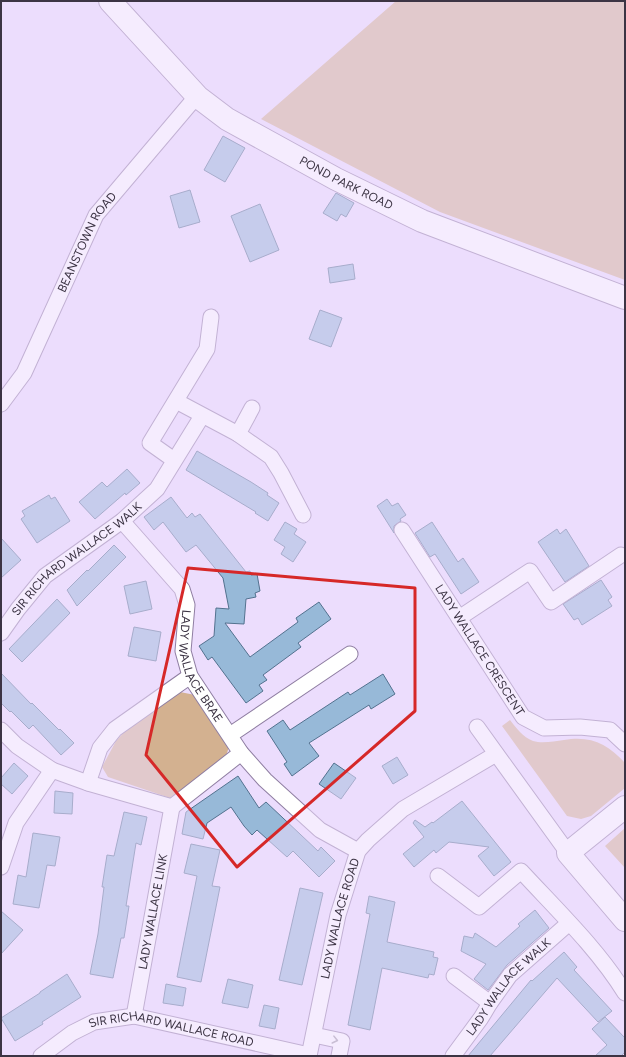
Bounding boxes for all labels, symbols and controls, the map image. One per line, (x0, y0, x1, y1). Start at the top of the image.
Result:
street label: POND PARK ROAD (297, 153, 395, 213)
street label: BEANSTOWN ROAD (55, 189, 119, 295)
street label: SIR RICHARD WALLACE WALK (9, 499, 145, 618)
street label: LADY WALLACE CRESCENT (432, 582, 527, 719)
street label: LADY WALLACE BRAE (176, 609, 226, 725)
street label: LADY WALLACE LINK (136, 852, 170, 971)
street label: LADY WALLACE ROAD (318, 856, 362, 980)
street label: LADY WALLACE WALK (463, 935, 554, 1038)
street label: SIR RICHARD WALLACE ROAD (86, 1008, 255, 1049)
one-way arrow (332, 1035, 339, 1044)

